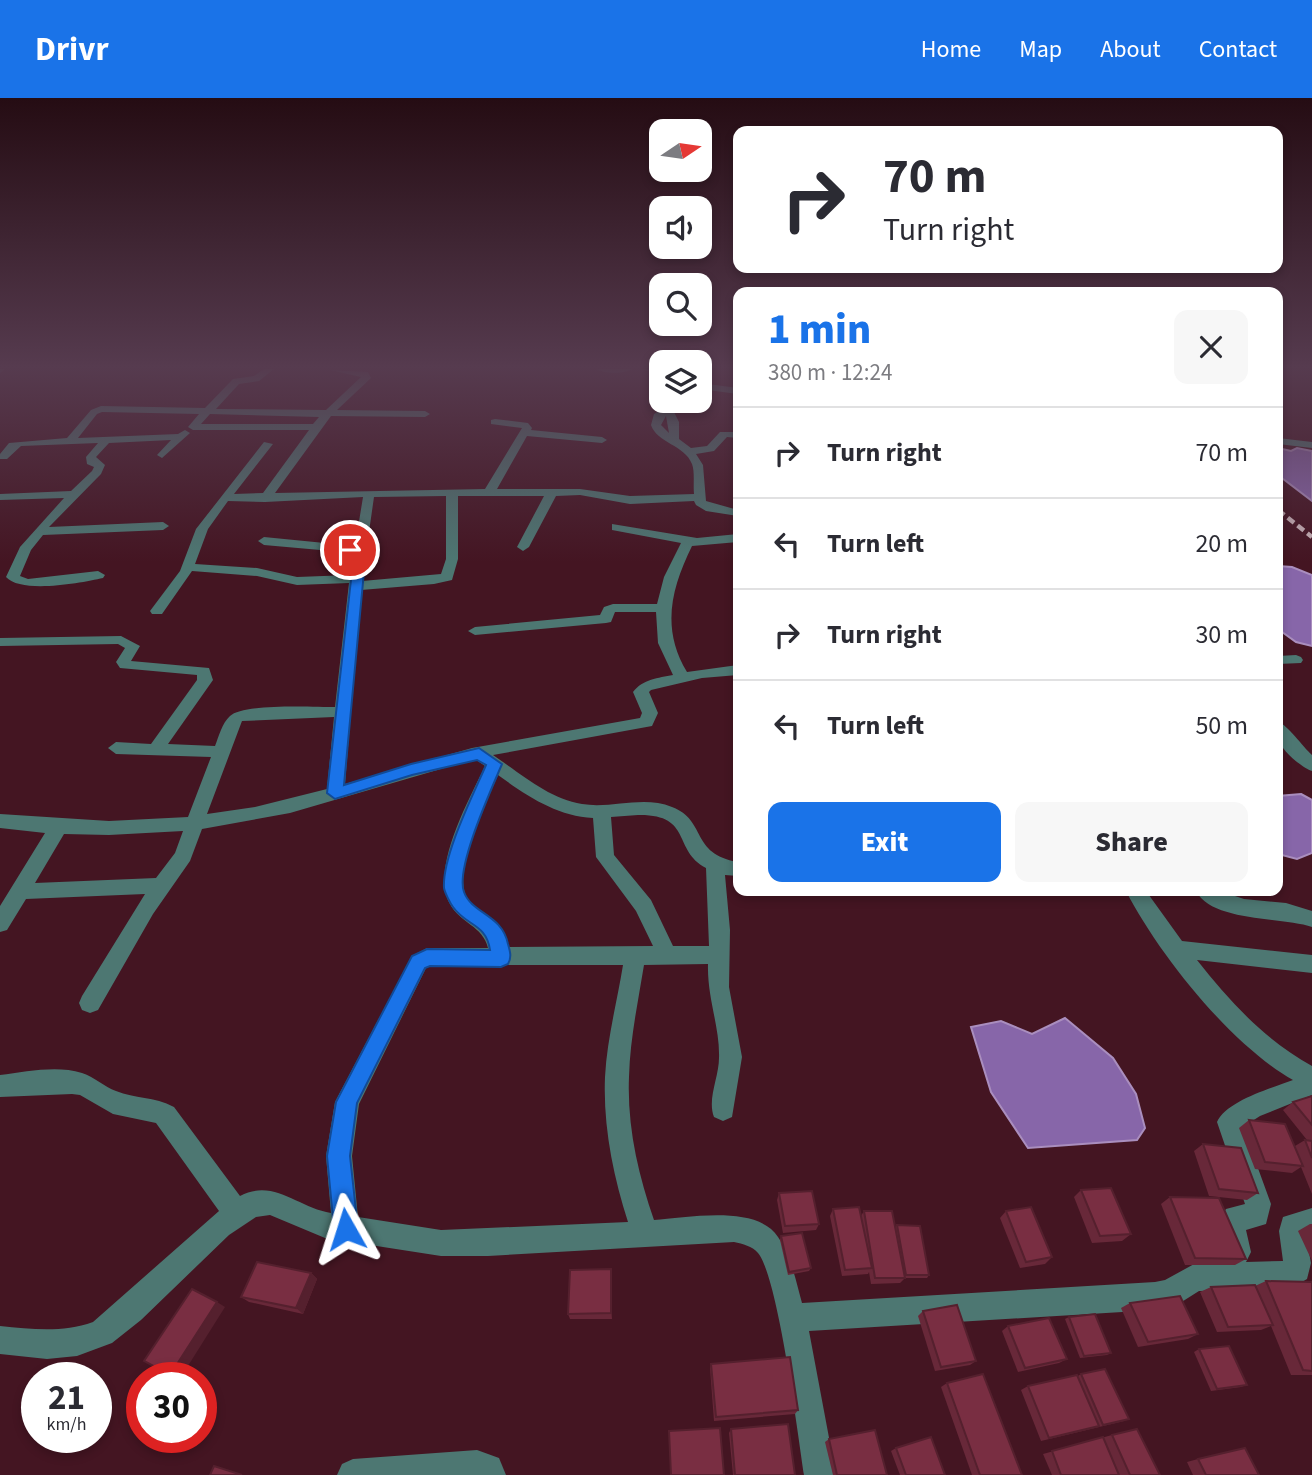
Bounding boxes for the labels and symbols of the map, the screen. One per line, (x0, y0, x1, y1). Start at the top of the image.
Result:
north arrow (649, 119, 712, 182)
pin (320, 520, 380, 580)
position arrow (309, 1192, 383, 1266)
speed limit sign: 30 (126, 1362, 217, 1453)

